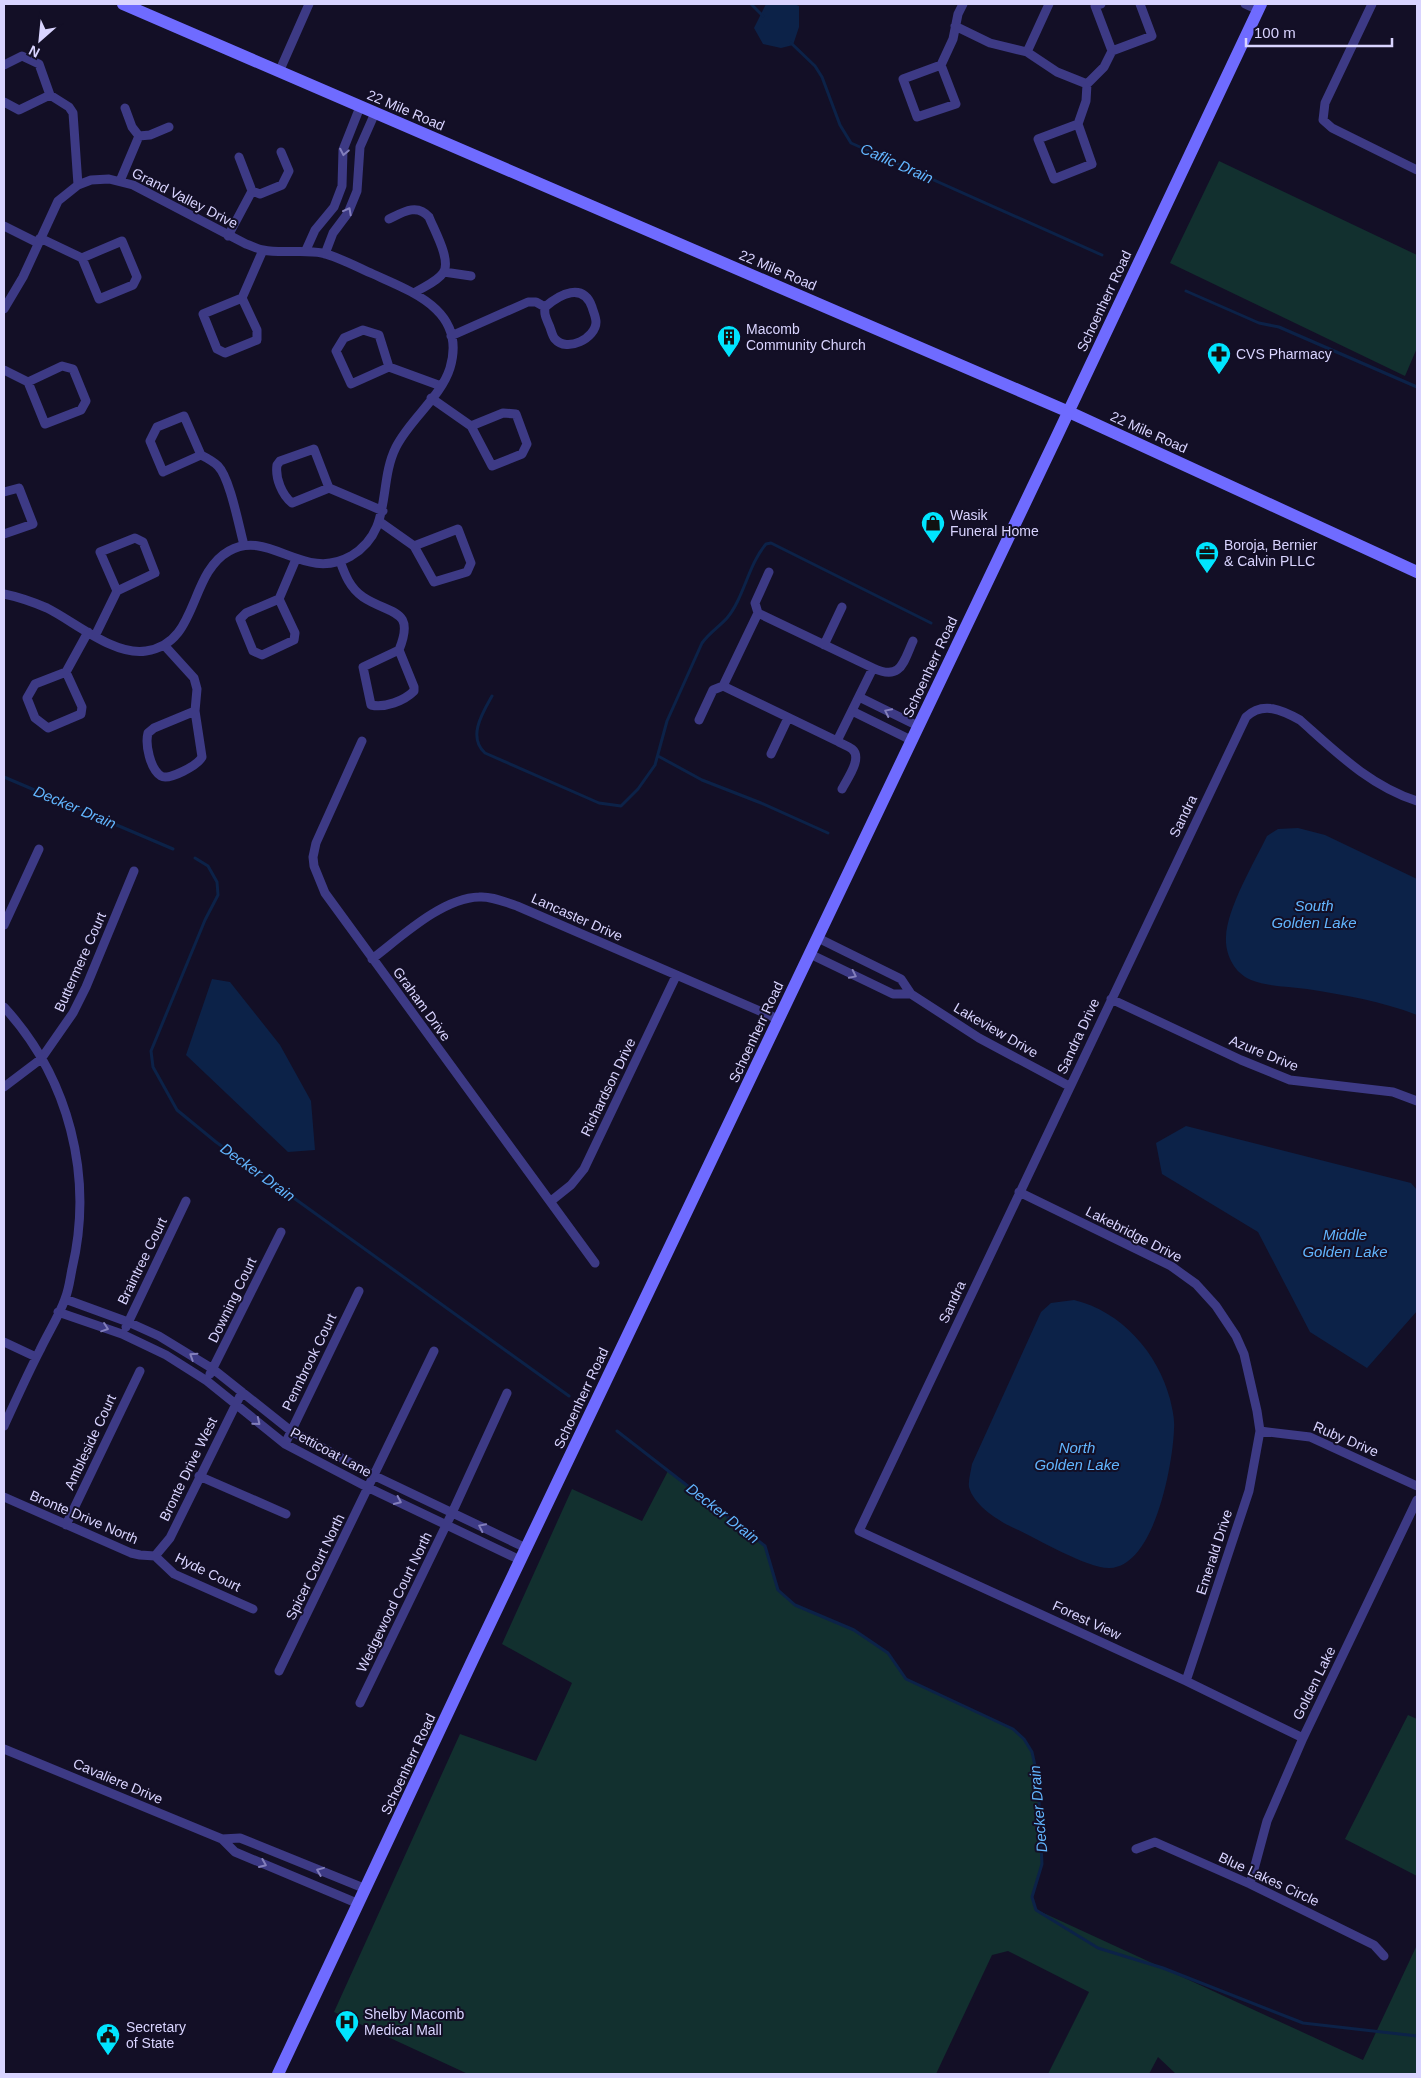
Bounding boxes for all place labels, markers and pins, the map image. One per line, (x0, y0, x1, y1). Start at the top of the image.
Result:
place label: Macomb Community Church (746, 321, 866, 353)
building icon: Macomb Community Church (716, 324, 742, 358)
pharmacy icon: CVS Pharmacy (1206, 341, 1232, 375)
place label: CVS Pharmacy (1236, 346, 1332, 362)
place label: Wasik Funeral Home (950, 507, 1039, 539)
shop icon: Wasik Funeral Home (920, 510, 946, 544)
place label: Boroja, Bernier & Calvin PLLC (1224, 537, 1318, 569)
office icon: Boroja, Bernier & Calvin PLLC (1194, 540, 1220, 574)
place label: Shelby Macomb Medical Mall (364, 2006, 465, 2038)
hospital icon: Shelby Macomb Medical Mall (334, 2009, 360, 2043)
place label: Secretary of State (126, 2019, 186, 2051)
public building icon: Secretary of State (95, 2022, 121, 2056)

